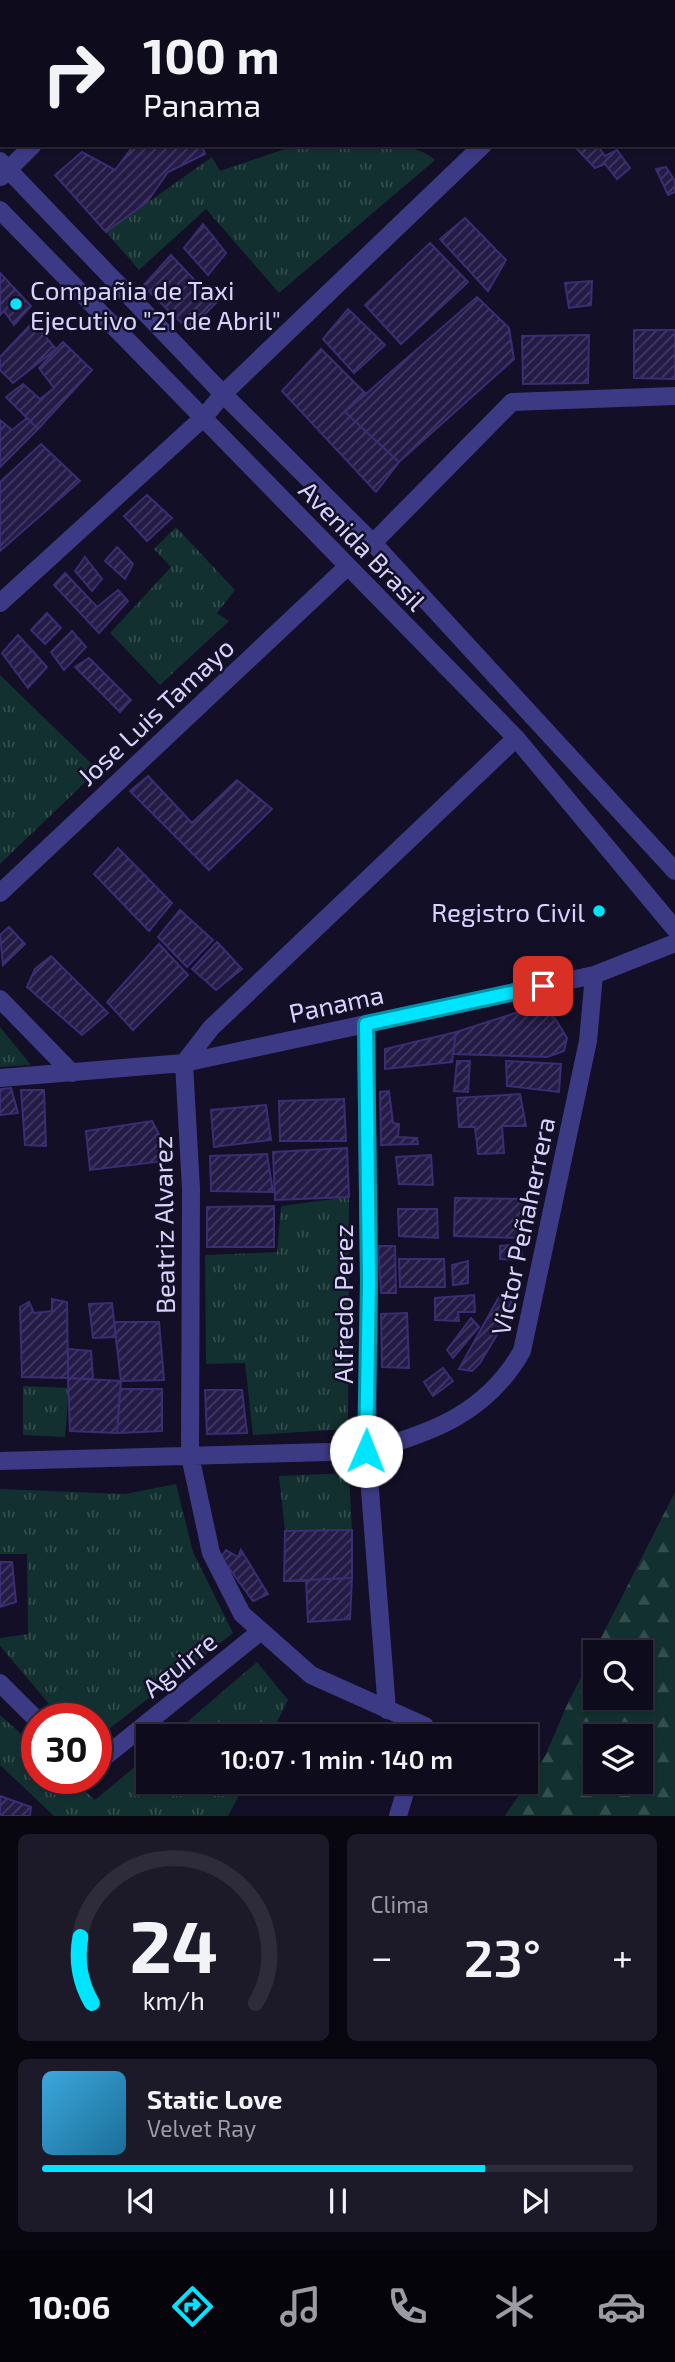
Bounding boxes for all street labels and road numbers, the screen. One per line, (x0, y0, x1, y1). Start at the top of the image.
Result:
street label: Avenida Brasil (294, 474, 433, 616)
street label: Jose Luis Tamayo (71, 631, 239, 791)
street label: Panama (286, 978, 386, 1028)
street label: Victor Peñaherrera (484, 1114, 560, 1338)
street label: Beatriz Alvarez (146, 1136, 180, 1314)
street label: Alfredo Perez (327, 1224, 358, 1384)
street label: Aguirre (136, 1625, 222, 1703)

